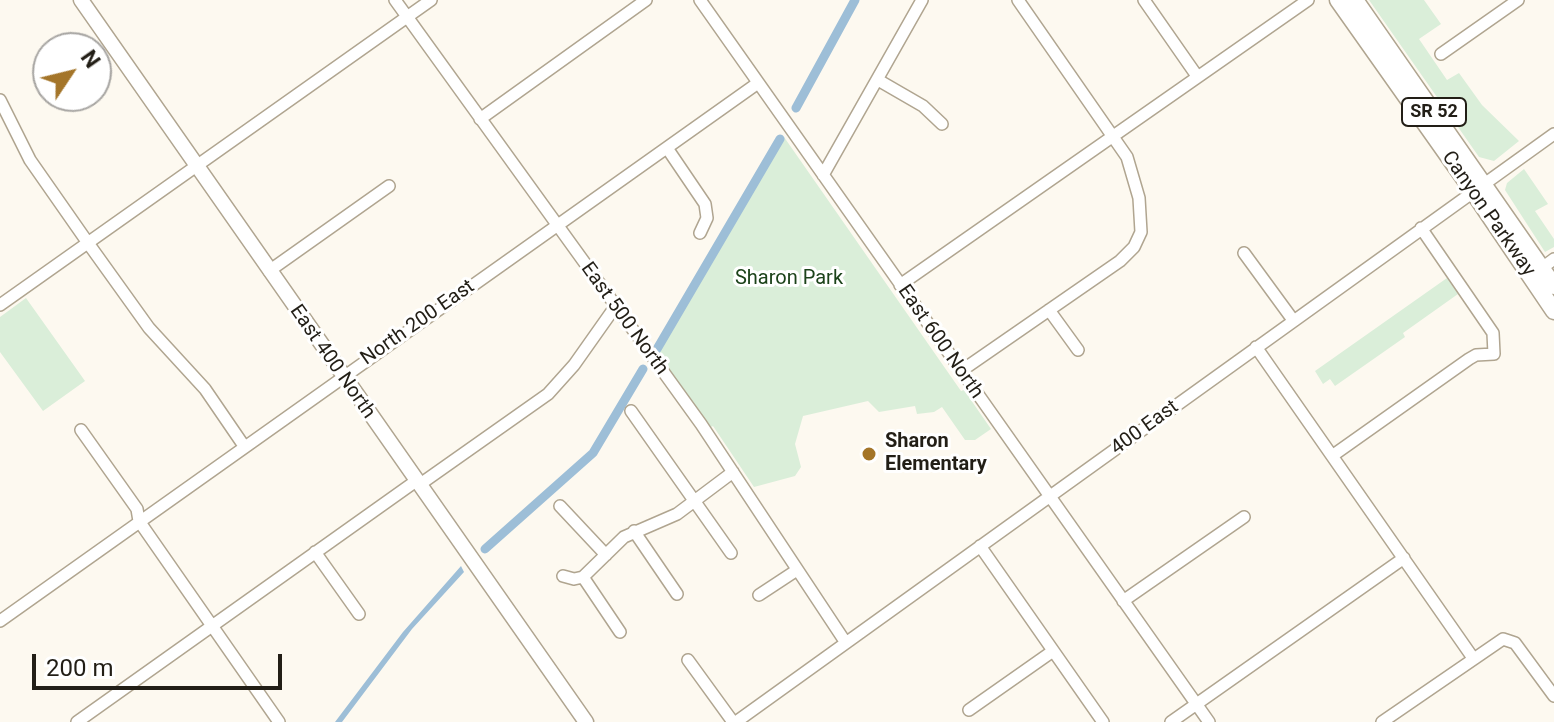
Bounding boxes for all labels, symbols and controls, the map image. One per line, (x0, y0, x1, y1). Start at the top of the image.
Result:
north arrow (32, 32, 112, 112)
text: N (76, 46, 105, 73)
road number: SR 52 (1402, 98, 1466, 126)
street label: Canyon Parkway (1436, 147, 1540, 281)
street label: East 500 North (575, 258, 673, 380)
park label: Sharon Park (735, 267, 843, 291)
street label: North 200 East (357, 275, 479, 371)
street label: East 600 North (892, 281, 988, 403)
street label: East 400 North (284, 301, 380, 423)
street label: 400 East (1106, 395, 1184, 461)
place label: Sharon Elementary (885, 430, 987, 477)
marker: Sharon Elementary (860, 445, 878, 463)
scale bar (36, 638, 286, 688)
text: 200 m (46, 654, 113, 682)

